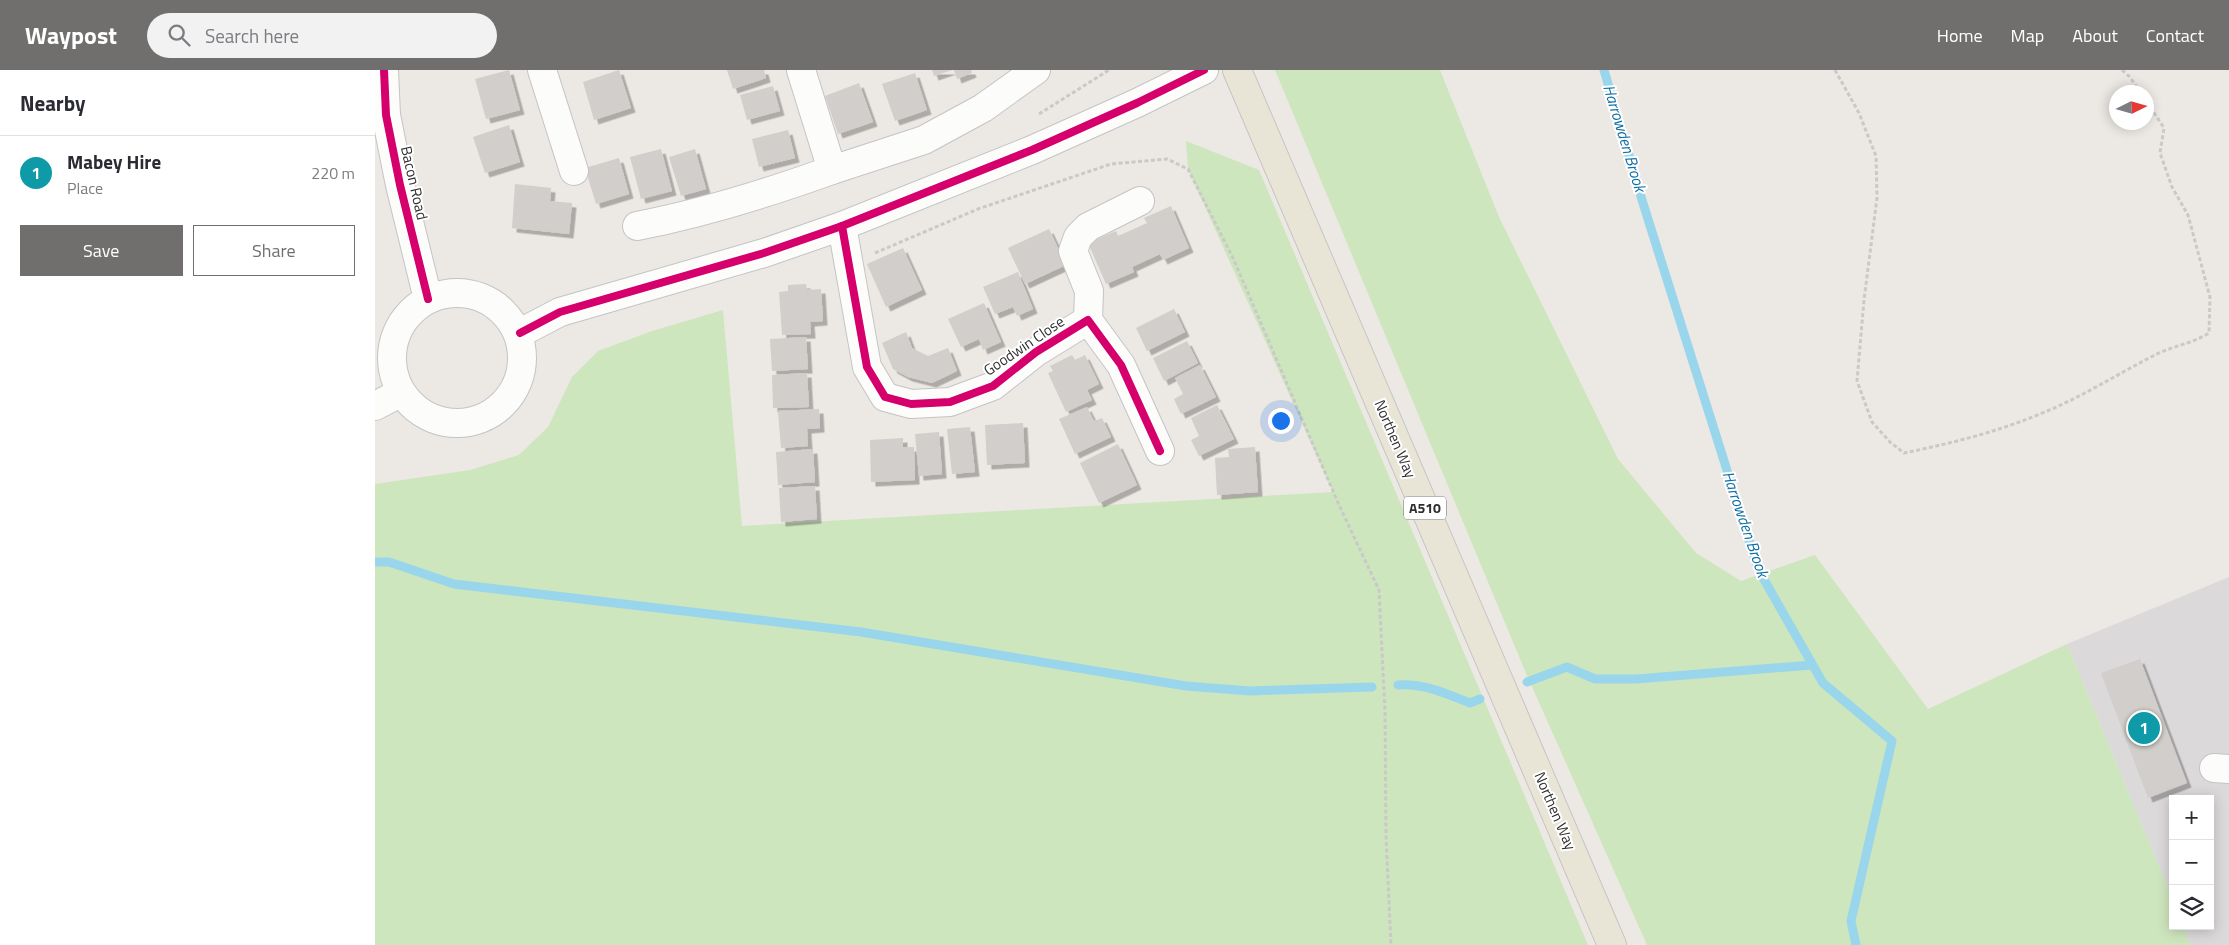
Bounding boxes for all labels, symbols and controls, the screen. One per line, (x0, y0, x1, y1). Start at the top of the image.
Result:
search box (147, 13, 497, 58)
text: Waypost (25, 17, 117, 53)
icon: search (165, 21, 193, 49)
text: Search here (205, 21, 299, 50)
text: Home (1937, 22, 1983, 49)
text: Map (2011, 22, 2044, 49)
text: About (2072, 22, 2118, 49)
text: Contact (2146, 22, 2204, 49)
water label: Harrowden Brook (1597, 81, 1653, 196)
north arrow (2109, 85, 2154, 130)
text: Nearby (20, 87, 85, 119)
street label: Bacon Road (395, 144, 434, 222)
text: Mabey Hire (67, 147, 161, 176)
text: 1 (32, 161, 40, 185)
text: 220 m (311, 161, 355, 185)
text: Place (67, 176, 103, 200)
button: Save (20, 225, 183, 276)
button: Share (193, 225, 355, 276)
street label: Goodwin Close (979, 310, 1069, 381)
street label: Northen Way (1369, 396, 1422, 482)
your location (1268, 408, 1294, 434)
water label: Harrowden Brook (1717, 468, 1776, 582)
road number: A510 (1404, 496, 1446, 519)
pin: 1 (2128, 709, 2160, 747)
street label: Northen Way (1529, 768, 1582, 854)
map controls (2169, 795, 2214, 930)
button: + (2169, 795, 2214, 840)
button: − (2169, 840, 2214, 885)
button: layers (2169, 885, 2214, 930)

